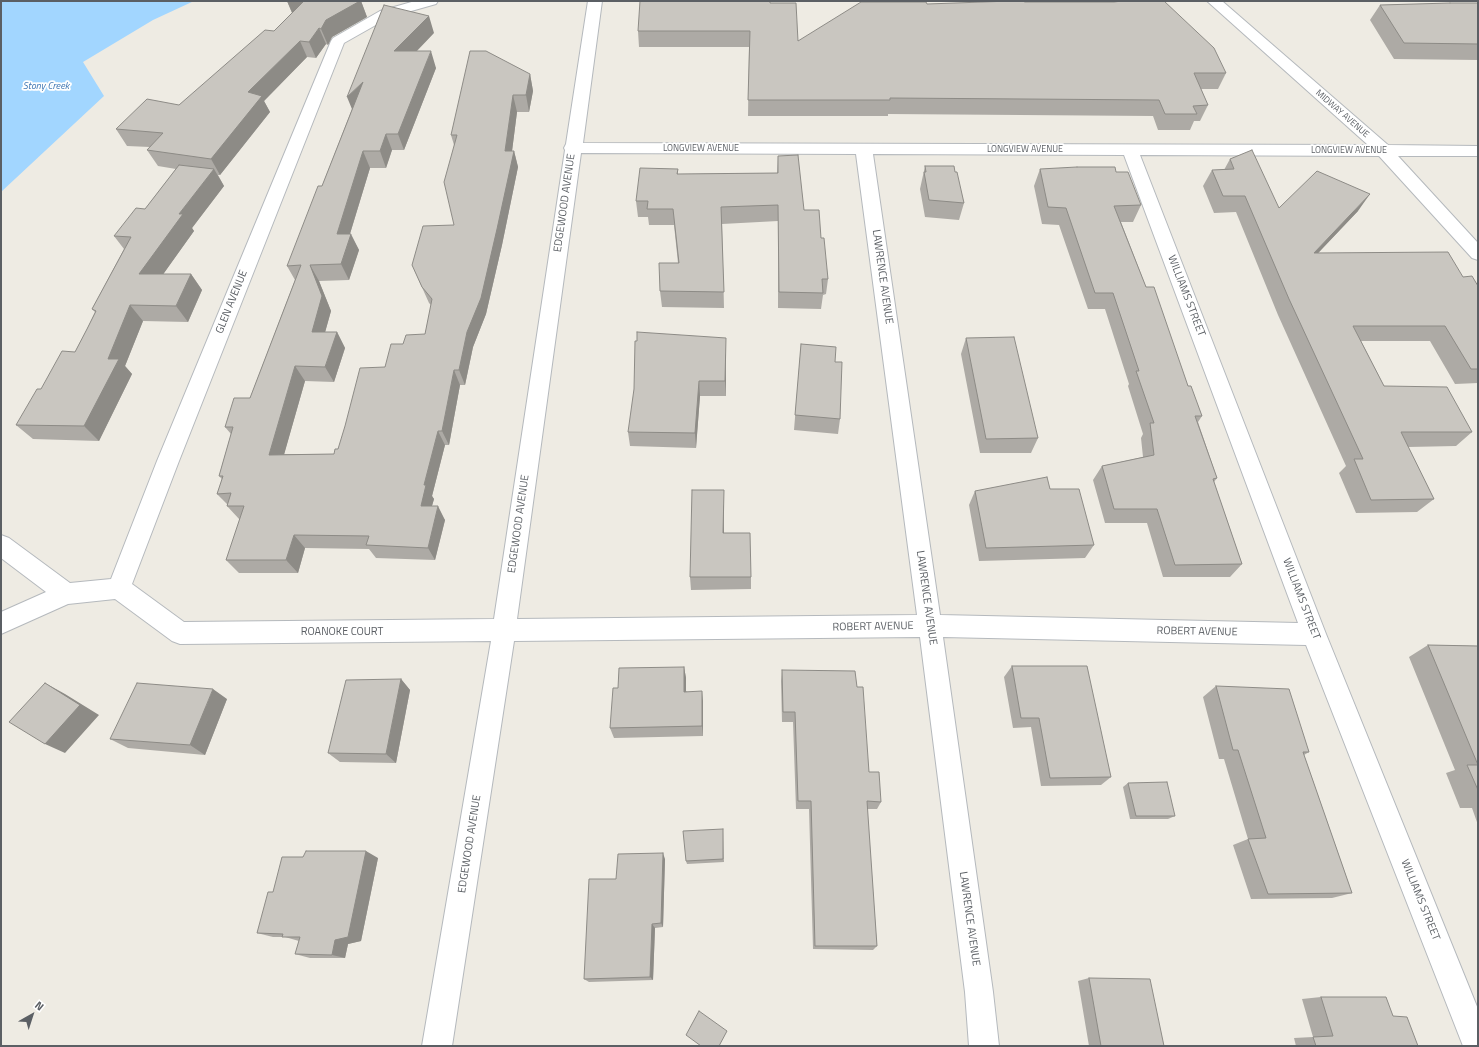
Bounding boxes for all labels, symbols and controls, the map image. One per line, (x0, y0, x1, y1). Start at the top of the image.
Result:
water label: Stony Creek (23, 81, 69, 93)
street label: MIDWAY AVENUE (1313, 88, 1371, 140)
street label: LONGVIEW AVENUE (663, 144, 739, 154)
street label: LONGVIEW AVENUE (987, 145, 1063, 155)
street label: LONGVIEW AVENUE (1311, 146, 1387, 156)
street label: EDGEWOOD AVENUE (552, 153, 578, 253)
street label: LAWRENCE AVENUE (869, 229, 895, 325)
street label: WILLIAMS STREET (1164, 253, 1208, 339)
street label: GLEN AVENUE (213, 268, 251, 336)
street label: EDGEWOOD AVENUE (506, 474, 532, 574)
street label: LAWRENCE AVENUE (913, 550, 939, 646)
street label: WILLIAMS STREET (1279, 556, 1323, 642)
street label: ROBERT AVENUE (832, 620, 914, 634)
street label: ROANOKE COURT (301, 625, 383, 639)
street label: ROBERT AVENUE (1156, 625, 1238, 639)
street label: EDGEWOOD AVENUE (456, 794, 484, 894)
street label: WILLIAMS STREET (1398, 857, 1442, 943)
street label: LAWRENCE AVENUE (956, 871, 982, 967)
north arrow (12, 995, 52, 1035)
text: N (32, 997, 48, 1014)

